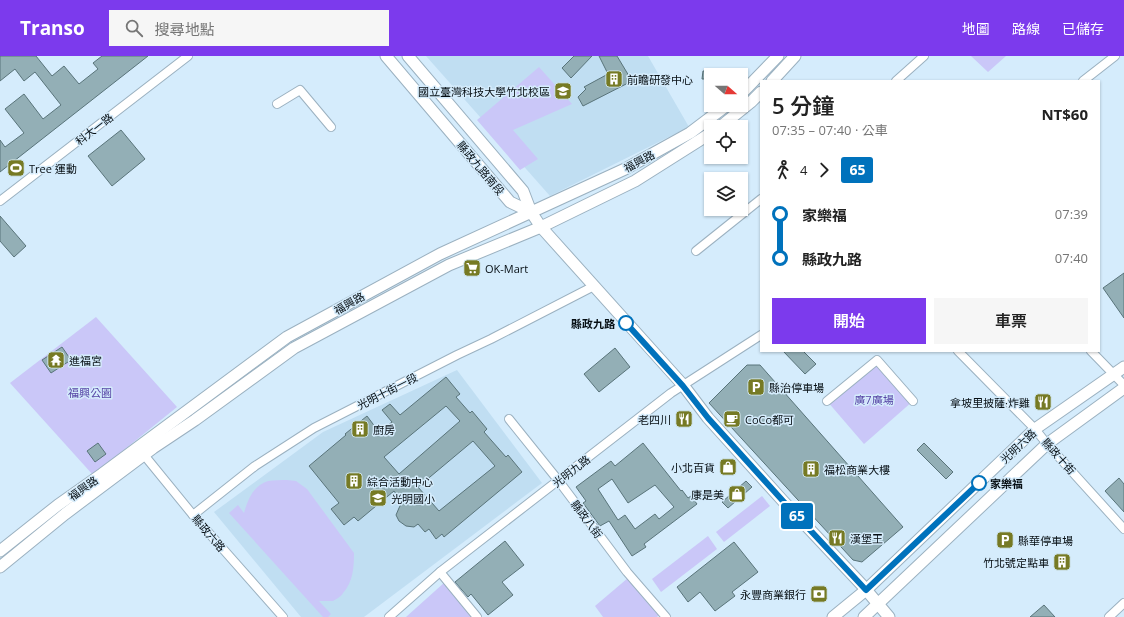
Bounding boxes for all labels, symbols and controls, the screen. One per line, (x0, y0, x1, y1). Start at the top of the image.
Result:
search box (109, 10, 389, 46)
text: Transo (20, 15, 85, 41)
icon: search (123, 17, 145, 39)
text: 搜尋地點 (155, 19, 215, 39)
text: 地圖 (962, 19, 990, 38)
text: 路線 (1012, 19, 1040, 38)
text: 已儲存 (1062, 19, 1104, 38)
north arrow (704, 68, 748, 112)
map controls (704, 68, 748, 216)
building icon: 前瞻研發中心 (604, 69, 624, 89)
place label: 前瞻研發中心 (627, 72, 693, 87)
school or university icon: 國立臺灣科技大學竹北校區 (553, 81, 573, 101)
place label: 國立臺灣科技大學竹北校區 (418, 84, 550, 99)
text: 5 分鐘 (772, 90, 834, 120)
text: NT$60 (1041, 104, 1088, 124)
street label: 科大一路 (72, 110, 116, 148)
button: locate (704, 120, 748, 164)
text: 07:35 – 07:40 · 公車 (772, 121, 888, 139)
street label: 縣政九路南段 (454, 138, 508, 198)
street label: 福興路 (621, 147, 657, 175)
sports icon: Tree 運動 (6, 158, 26, 178)
icon: walk (772, 159, 794, 181)
icon: forward (813, 159, 835, 181)
text: 65 (849, 160, 865, 179)
place label: Tree 運動 (29, 161, 77, 176)
text: 4 (800, 161, 807, 179)
button: layers (704, 172, 748, 216)
text: 家樂福 (802, 205, 847, 225)
text: 07:39 (1055, 205, 1088, 223)
text: 縣政九路 (802, 249, 862, 269)
text: 07:40 (1055, 249, 1088, 267)
supermarket icon: OK-Mart (462, 258, 482, 278)
place label: OK-Mart (485, 261, 528, 276)
street label: 福興路 (331, 288, 367, 318)
button: 開始 (772, 298, 926, 344)
button: 車票 (934, 298, 1088, 344)
marker: 縣政九路 (618, 315, 634, 331)
place label: 縣政九路 (571, 316, 616, 331)
temple icon: 進福宮 (46, 350, 66, 370)
place label: 進福宮 (69, 353, 102, 368)
street label: 光明十街一段 (354, 369, 420, 413)
parking icon: 縣治停車場 (746, 377, 766, 397)
place label: 縣治停車場 (769, 380, 824, 395)
park label: 福興公園 (68, 385, 112, 400)
park label: 廣7廣場 (854, 392, 894, 407)
restaurant icon: 拿坡里披薩·炸雞 (1033, 392, 1053, 412)
place label: 拿坡里披薩·炸雞 (950, 395, 1030, 410)
restaurant icon: 老四川 (674, 409, 694, 429)
cafe icon: CoCo都可 (722, 409, 742, 429)
place label: 老四川 (638, 412, 671, 427)
place label: CoCo都可 (745, 412, 794, 427)
building icon: 廚房 (350, 419, 370, 439)
place label: 廚房 (373, 422, 395, 437)
street label: 光明六路 (997, 426, 1039, 466)
street label: 縣政十街 (1039, 435, 1079, 477)
street label: 光明九路 (549, 452, 593, 490)
shop icon: 小北百貨 (718, 457, 738, 477)
building icon: 福松商業大樓 (801, 459, 821, 479)
place label: 小北百貨 (671, 460, 715, 475)
place label: 福松商業大樓 (824, 462, 890, 477)
building icon: 綜合活動中心 (344, 471, 364, 491)
street label: 福興路 (65, 472, 101, 504)
place label: 綜合活動中心 (367, 474, 433, 489)
marker: 家樂福 (971, 475, 987, 491)
place label: 家樂福 (990, 476, 1023, 491)
shop icon: 康是美 (727, 484, 747, 504)
place label: 康是美 (691, 487, 724, 502)
school or university icon: 光明國小 (368, 488, 388, 508)
place label: 光明國小 (391, 491, 435, 506)
street label: 縣政八街 (568, 497, 606, 541)
line badge: 65 (779, 503, 815, 529)
text: 65 (789, 506, 805, 525)
street label: 縣政六路 (189, 511, 229, 555)
restaurant icon: 漢堡王 (827, 528, 847, 548)
parking icon: 縣華停車場 (995, 530, 1015, 550)
place label: 漢堡王 (850, 531, 883, 546)
place label: 縣華停車場 (1018, 533, 1073, 548)
building icon: 竹北號定點車 (1052, 552, 1072, 572)
place label: 竹北號定點車 (983, 555, 1049, 570)
bank icon: 永豐商業銀行 (809, 584, 829, 604)
place label: 永豐商業銀行 (740, 587, 806, 602)

